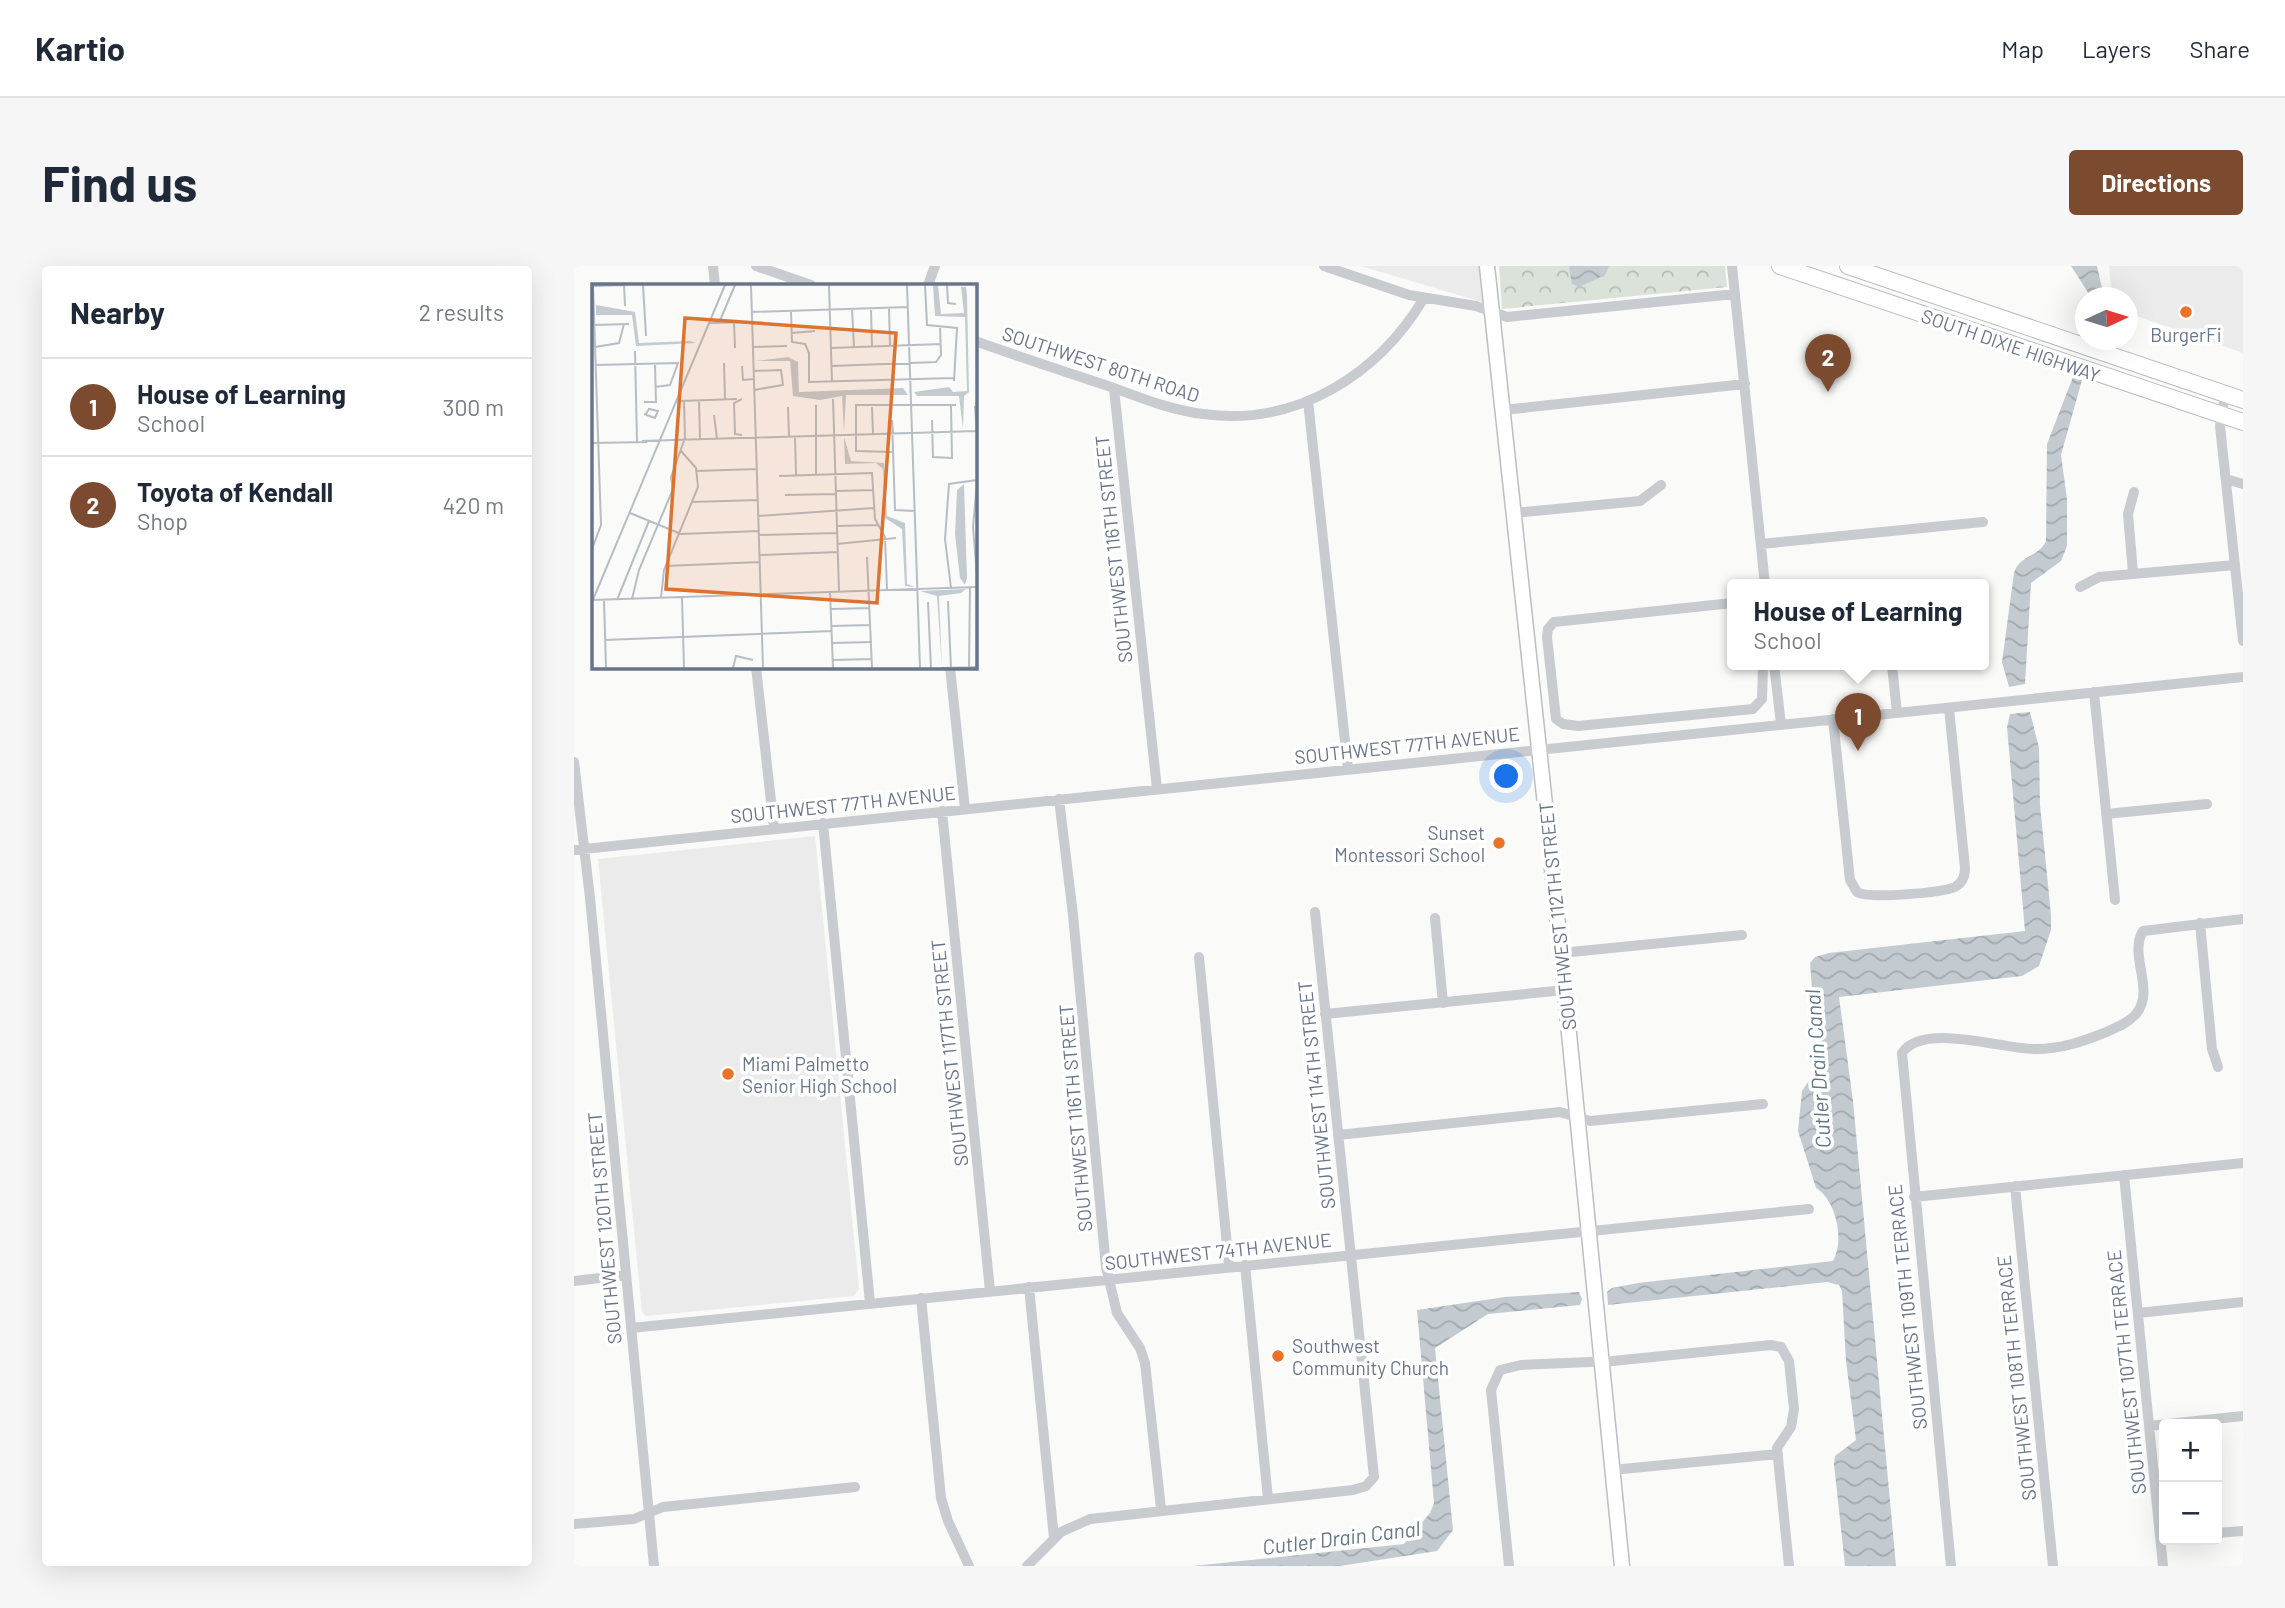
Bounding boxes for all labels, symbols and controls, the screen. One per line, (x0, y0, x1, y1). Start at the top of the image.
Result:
text: Kartio (35, 28, 125, 68)
text: Map (2001, 34, 2044, 63)
text: Layers (2082, 34, 2151, 63)
text: Share (2189, 34, 2250, 63)
button: Directions (2069, 150, 2243, 215)
text: Find us (42, 153, 197, 212)
inset map (592, 284, 976, 668)
north arrow (2075, 287, 2138, 350)
text: Nearby (70, 294, 165, 330)
text: 2 results (419, 298, 504, 326)
street label: SOUTH DIXIE HIGHWAY (1919, 304, 2104, 386)
marker: BurgerFi (2178, 304, 2194, 320)
street label: SOUTHWEST 80TH ROAD (999, 321, 1203, 407)
place label: BurgerFi (2150, 323, 2222, 346)
pin: 2 (1805, 334, 1851, 392)
text: House of Learning (137, 378, 346, 409)
text: 1 (89, 393, 97, 421)
text: 300 m (443, 393, 504, 421)
text: School (137, 409, 205, 437)
street label: SOUTHWEST 116TH STREET (1090, 434, 1136, 664)
text: Toyota of Kendall (137, 476, 333, 507)
text: 2 (87, 491, 99, 519)
text: 420 m (442, 491, 504, 519)
text: Shop (137, 507, 188, 535)
popup (1727, 579, 1989, 670)
text: House of Learning (1754, 595, 1962, 626)
text: School (1754, 626, 1822, 654)
pin: 1 (1835, 693, 1881, 751)
street label: SOUTHWEST 77TH AVENUE (1293, 722, 1521, 768)
your location (1489, 759, 1523, 793)
street label: SOUTHWEST 77TH AVENUE (729, 781, 957, 827)
street label: SOUTHWEST 112TH STREET (1534, 801, 1580, 1031)
place label: Sunset Montessori School (1334, 821, 1485, 866)
marker: Sunset Montessori School (1491, 835, 1507, 851)
street label: SOUTHWEST 117TH STREET (926, 938, 972, 1168)
street label: SOUTHWEST 114TH STREET (1293, 980, 1339, 1210)
water label: Cutler Drain Canal (1799, 989, 1835, 1149)
street label: SOUTHWEST 116TH STREET (1054, 1003, 1096, 1233)
place label: Miami Palmetto Senior High School (742, 1052, 897, 1097)
marker: Miami Palmetto Senior High School (720, 1066, 736, 1082)
street label: SOUTHWEST 120TH STREET (582, 1111, 626, 1345)
street label: SOUTHWEST 109TH TERRACE (1883, 1183, 1931, 1431)
street label: SOUTHWEST 74TH AVENUE (1103, 1228, 1333, 1274)
street label: SOUTHWEST 107TH TERRACE (2102, 1249, 2150, 1495)
street label: SOUTHWEST 108TH TERRACE (1992, 1254, 2040, 1502)
place label: Southwest Community Church (1292, 1334, 1449, 1379)
marker: Southwest Community Church (1270, 1348, 1286, 1364)
map controls (2159, 1419, 2222, 1545)
button: + (2159, 1419, 2222, 1482)
button: − (2159, 1482, 2222, 1545)
water label: Cutler Drain Canal (1261, 1515, 1422, 1559)

